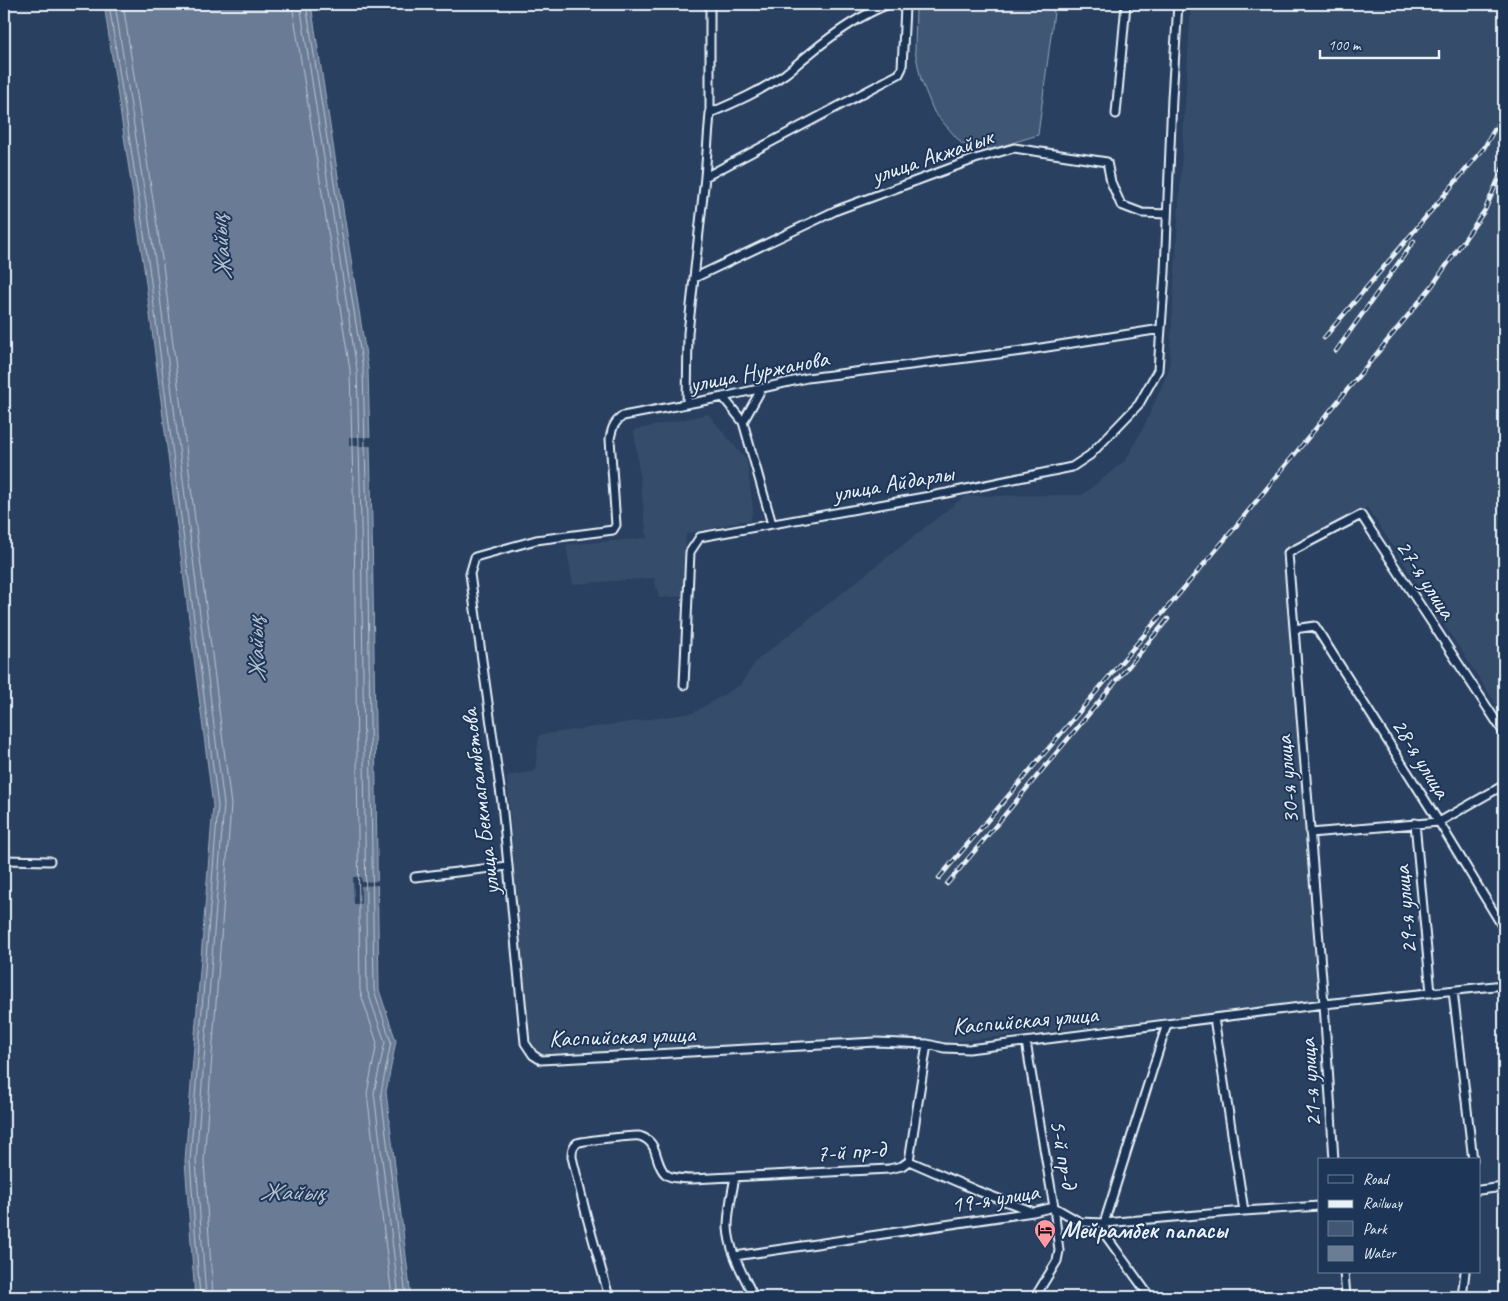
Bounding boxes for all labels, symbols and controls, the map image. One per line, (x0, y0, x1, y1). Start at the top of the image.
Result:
scale bar (1320, 28, 1439, 60)
text: 100 m (1328, 36, 1362, 55)
street label: улица Акжайык (865, 121, 999, 191)
water label: Жайық (201, 211, 240, 282)
street label: улица Нуржанова (685, 343, 832, 400)
street label: улица Айдарлы (828, 457, 958, 509)
street label: 27-я улица (1389, 534, 1464, 626)
water label: Жайық (238, 614, 274, 683)
street label: улица Бекмагамбетова (453, 705, 507, 899)
street label: 28-я улица (1385, 712, 1458, 805)
street label: 30-я улица (1268, 733, 1306, 826)
street label: 29-я улица (1386, 863, 1424, 956)
street label: Каспийская улица (951, 999, 1100, 1041)
street label: Каспийская улица (548, 1018, 697, 1054)
street label: 21-я улица (1292, 1036, 1328, 1128)
street label: 5-й пр-д (1043, 1117, 1085, 1193)
street label: 7-й пр-д (815, 1133, 889, 1168)
legend (1318, 1158, 1480, 1274)
text: Road (1363, 1170, 1390, 1189)
water label: Жайық (259, 1176, 328, 1208)
street label: 19-я улица (949, 1176, 1043, 1220)
text: Railway (1363, 1194, 1404, 1213)
place label: Мейрамбек папасы (1061, 1215, 1229, 1245)
hotel icon: Мейрамбек папасы (1033, 1218, 1057, 1249)
text: Park (1363, 1220, 1388, 1239)
text: Water (1363, 1244, 1397, 1263)

